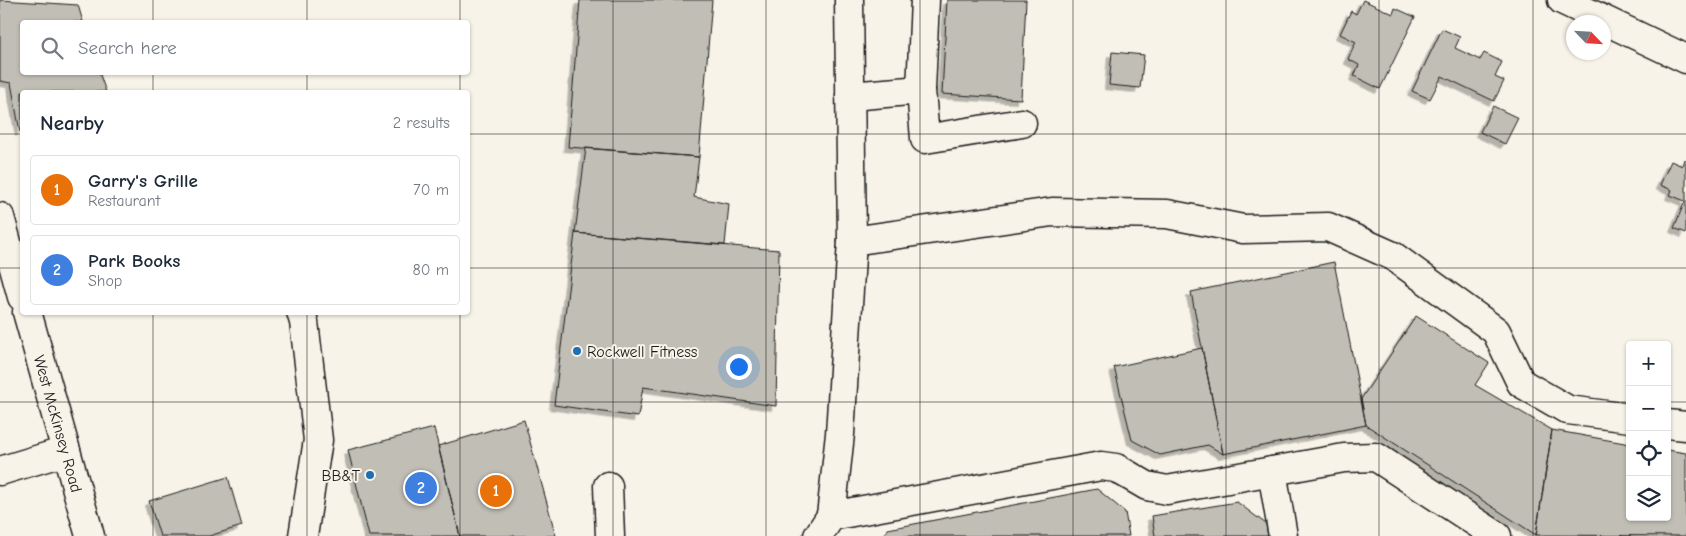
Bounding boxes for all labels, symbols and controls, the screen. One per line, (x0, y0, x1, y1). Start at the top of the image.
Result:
north arrow (1566, 15, 1611, 60)
search box (20, 20, 470, 75)
icon: search (38, 34, 66, 62)
text: Search here (78, 37, 177, 59)
text: Nearby (40, 111, 104, 135)
text: 2 results (393, 114, 450, 132)
text: Garry's Grille (88, 170, 198, 192)
text: 1 (54, 181, 60, 199)
text: 70 m (413, 181, 449, 199)
text: Restaurant (88, 192, 160, 210)
text: Park Books (88, 250, 180, 272)
text: 2 (53, 261, 61, 279)
text: 80 m (412, 261, 449, 279)
text: Shop (88, 272, 122, 290)
map controls (1626, 341, 1671, 521)
button: + (1626, 341, 1671, 386)
place label: Rockwell Fitness (587, 343, 698, 361)
marker: Rockwell Fitness (571, 345, 583, 357)
street label: West McKinsey Road (30, 353, 85, 495)
your location (726, 354, 752, 380)
button: − (1626, 386, 1671, 431)
button: locate (1626, 431, 1671, 476)
place label: BB&T (322, 467, 361, 485)
marker: BB&T (364, 469, 376, 481)
pin: 2 (405, 469, 437, 507)
pin: 1 (480, 472, 512, 510)
button: layers (1626, 476, 1671, 521)

